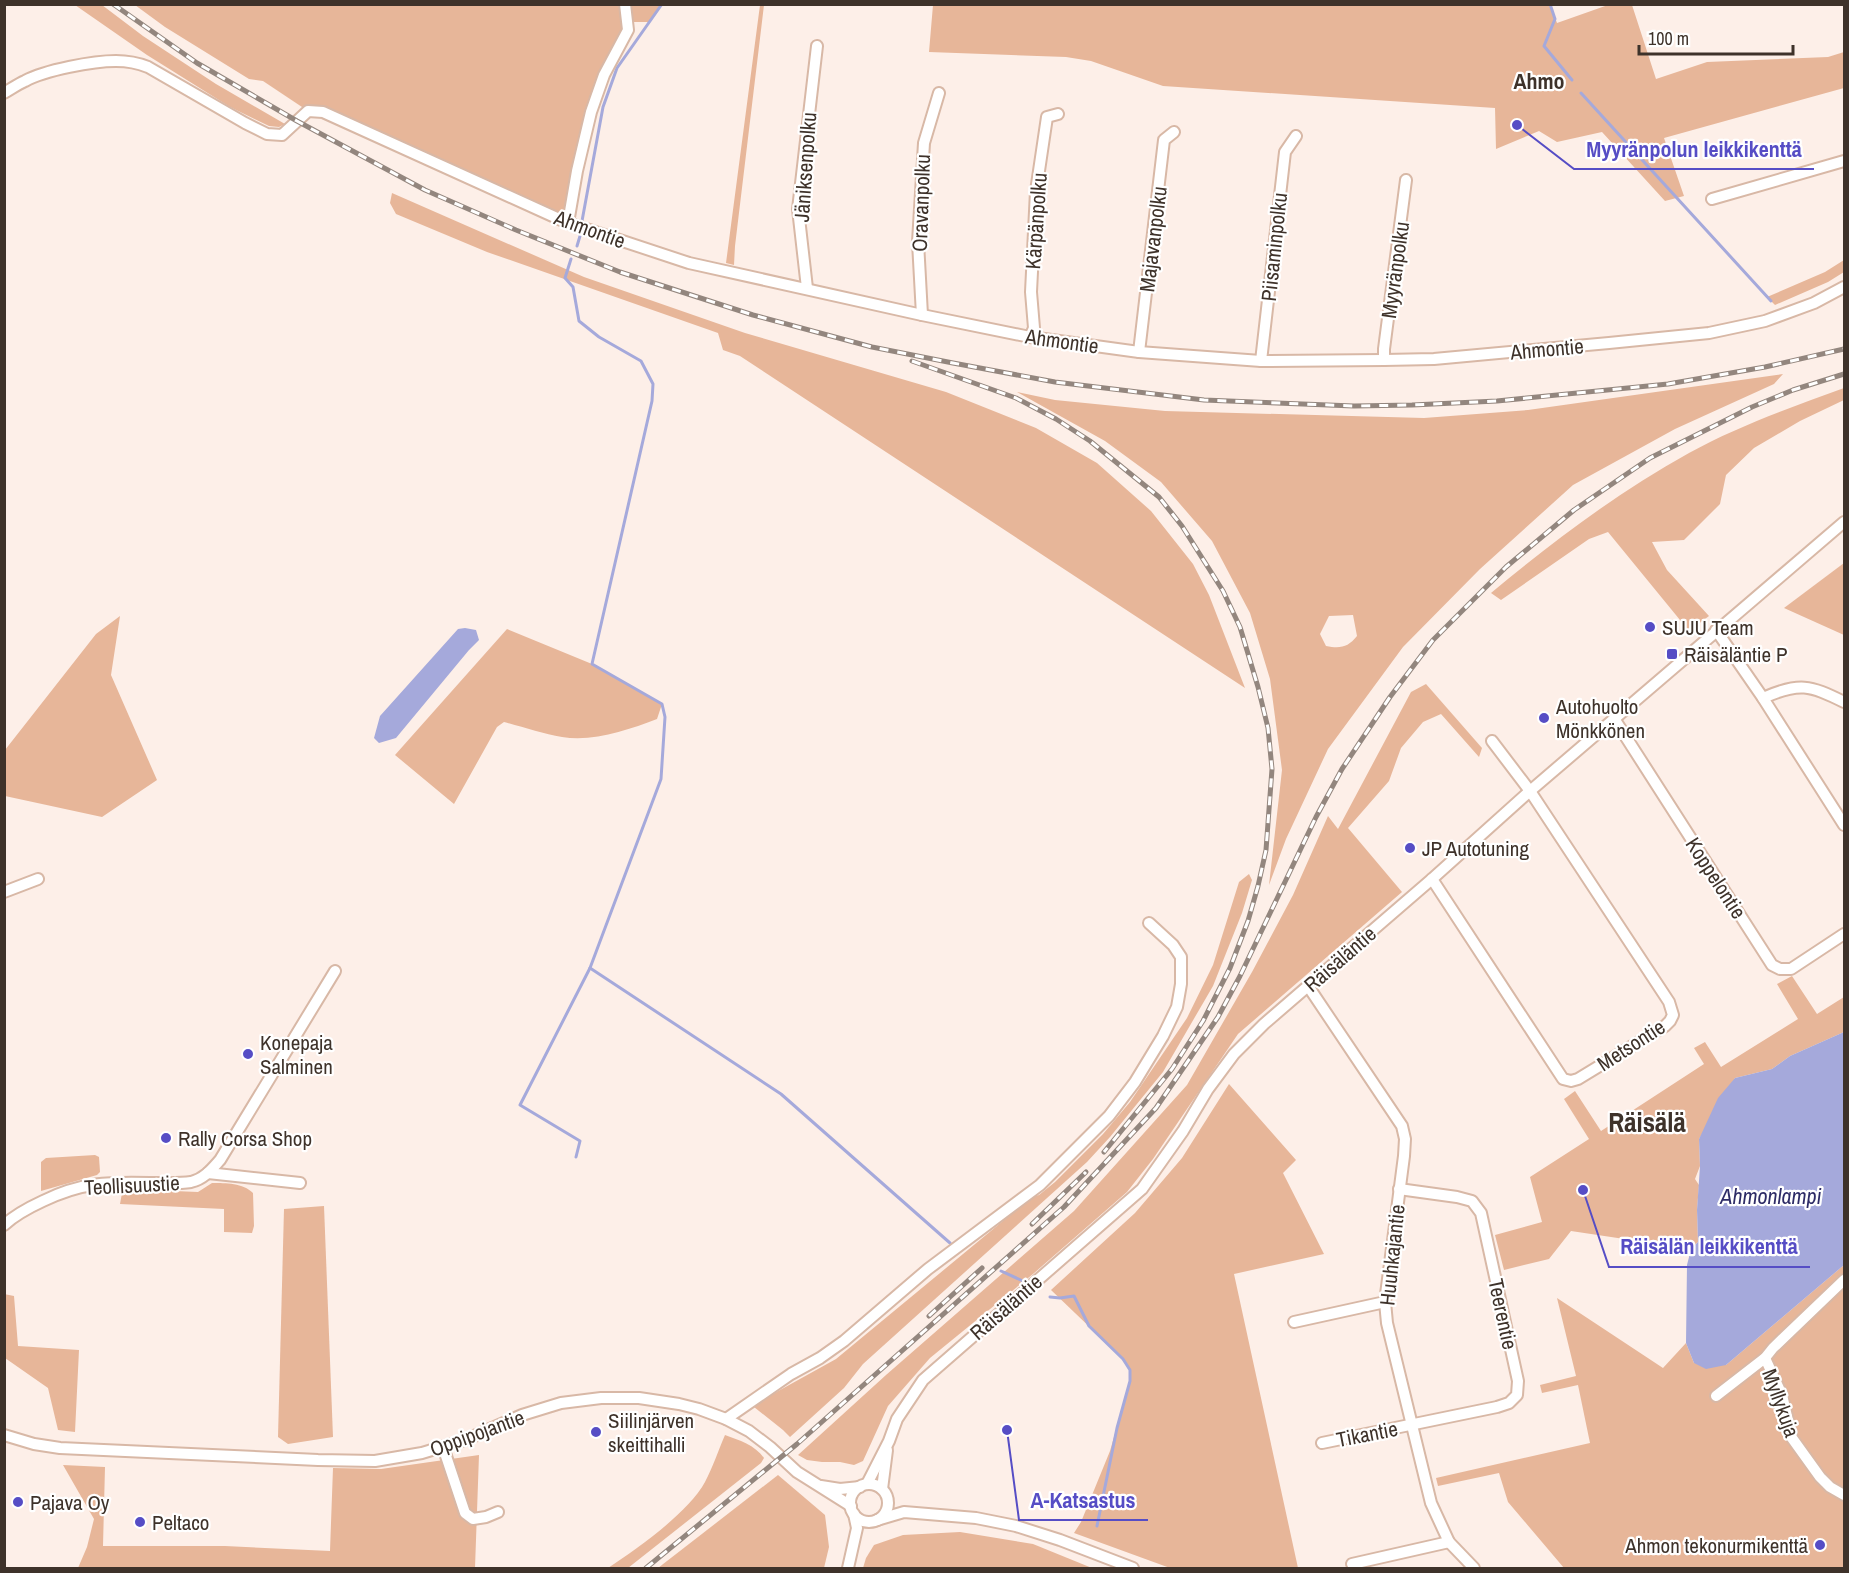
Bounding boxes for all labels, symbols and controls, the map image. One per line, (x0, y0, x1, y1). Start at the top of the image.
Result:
scale bar (1639, 18, 1794, 56)
text: 100 m (1648, 26, 1689, 51)
district label: Ahmo (1513, 66, 1565, 96)
street label: Jäniksenpolku (787, 111, 823, 223)
callout: Myyränpolun leikkikenttä (1574, 129, 1814, 169)
text: Myyränpolun leikkikenttä (1586, 134, 1802, 164)
street label: Oravanpolku (905, 154, 937, 252)
street label: Kärpänpolku (1018, 172, 1054, 270)
street label: Majavanpolku (1132, 185, 1174, 293)
street label: Piisaminpolku (1254, 191, 1294, 303)
street label: Ahmontie (549, 202, 630, 255)
street label: Myyränpolku (1374, 220, 1416, 320)
street label: Ahmontie (1022, 321, 1101, 360)
street label: Ahmontie (1508, 331, 1585, 367)
place label: SUJU Team (1662, 613, 1754, 642)
marker: SUJU Team (1643, 620, 1657, 634)
place label: Räisäläntie P (1684, 640, 1787, 669)
marker: Räisäläntie P (1665, 647, 1679, 661)
place label: Autohuolto Mönkkönen (1555, 692, 1645, 745)
marker: Autohuolto Mönkkönen (1537, 711, 1551, 725)
street label: Koppelontie (1679, 832, 1753, 924)
place label: JP Autotuning (1422, 834, 1529, 863)
marker: JP Autotuning (1403, 841, 1417, 855)
street label: Räisäläntie (1298, 919, 1382, 999)
street label: Metsontie (1591, 1012, 1671, 1078)
place label: Konepaja Salminen (260, 1028, 333, 1081)
marker: Konepaja Salminen (241, 1047, 255, 1061)
district label: Räisälä (1608, 1104, 1686, 1140)
place label: Rally Corsa Shop (178, 1124, 312, 1153)
marker: Rally Corsa Shop (159, 1131, 173, 1145)
street label: Teollisuustie (83, 1168, 181, 1202)
water label: Ahmonlampi (1719, 1181, 1822, 1211)
street label: Huuhkajantie (1372, 1203, 1412, 1307)
callout: Räisälän leikkikenttä (1609, 1227, 1810, 1267)
text: Räisälän leikkikenttä (1620, 1231, 1798, 1261)
street label: Räisäläntie (964, 1267, 1048, 1347)
street label: Teerentie (1481, 1276, 1525, 1352)
street label: Myllykuja (1755, 1365, 1807, 1442)
street label: Oppipojantie (426, 1403, 528, 1463)
place label: Siilinjärven skeittihalli (608, 1406, 694, 1459)
street label: Tikantie (1334, 1414, 1400, 1454)
marker: Siilinjärven skeittihalli (589, 1425, 603, 1439)
callout: A-Katsastus (1019, 1480, 1148, 1520)
text: A-Katsastus (1030, 1485, 1136, 1515)
place label: Pajava Oy (30, 1488, 110, 1517)
marker: Pajava Oy (11, 1495, 25, 1509)
place label: Peltaco (152, 1508, 209, 1537)
marker: Peltaco (133, 1515, 147, 1529)
place label: Ahmon tekonurmikenttä (1624, 1531, 1808, 1560)
marker: Ahmon tekonurmikenttä (1813, 1538, 1827, 1552)

